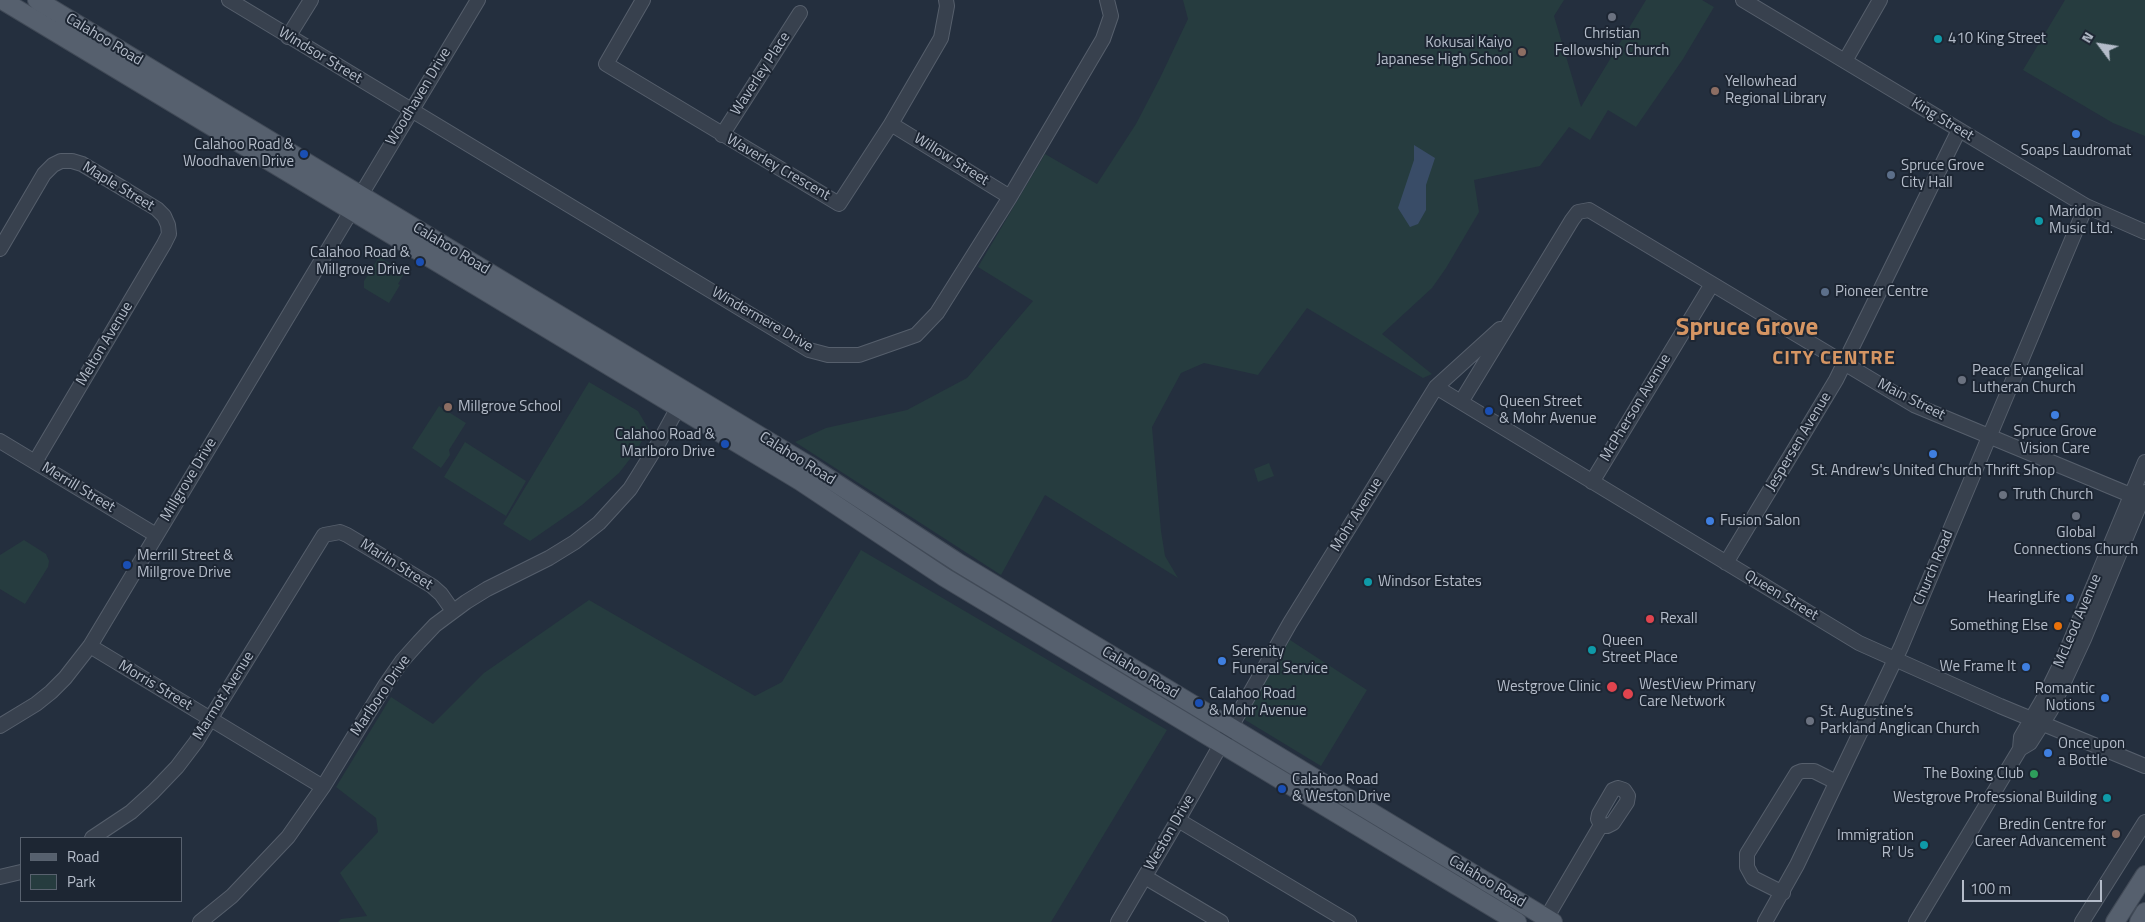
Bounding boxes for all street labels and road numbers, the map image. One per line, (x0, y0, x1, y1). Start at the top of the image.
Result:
street label: Calahoo Road (62, 10, 146, 70)
street label: Windsor Street (275, 24, 365, 88)
street label: Waverley Place (727, 29, 795, 119)
street label: Woodhaven Drive (383, 45, 455, 149)
street label: King Street (1908, 94, 1976, 146)
street label: Willow Street (910, 130, 992, 190)
street label: Waverley Crescent (723, 131, 833, 205)
street label: Maple Street (79, 158, 157, 216)
street label: Calahoo Road (409, 219, 493, 279)
street label: Windermere Drive (708, 284, 816, 356)
street label: Melton Avenue (73, 299, 137, 389)
street label: McPherson Avenue (1597, 351, 1675, 465)
street label: Main Street (1874, 375, 1948, 425)
street label: Jespersen Avenue (1762, 389, 1836, 495)
street label: Calahoo Road (756, 428, 838, 490)
street label: Millgrove Drive (157, 435, 221, 525)
street label: Merrill Street (38, 459, 118, 517)
street label: Mohr Avenue (1327, 475, 1387, 555)
street label: Church Road (1910, 528, 1958, 608)
street label: Marlin Street (356, 536, 436, 594)
street label: Queen Street (1741, 567, 1821, 625)
street label: McLeod Avenue (2050, 572, 2106, 670)
street label: Calahoo Road (1098, 643, 1182, 703)
street label: Marmot Avenue (190, 648, 258, 744)
street label: Marlboro Drive (347, 652, 415, 740)
street label: Morris Street (115, 657, 195, 715)
street label: Weston Drive (1141, 792, 1199, 874)
street label: Calahoo Road (1445, 852, 1529, 912)

